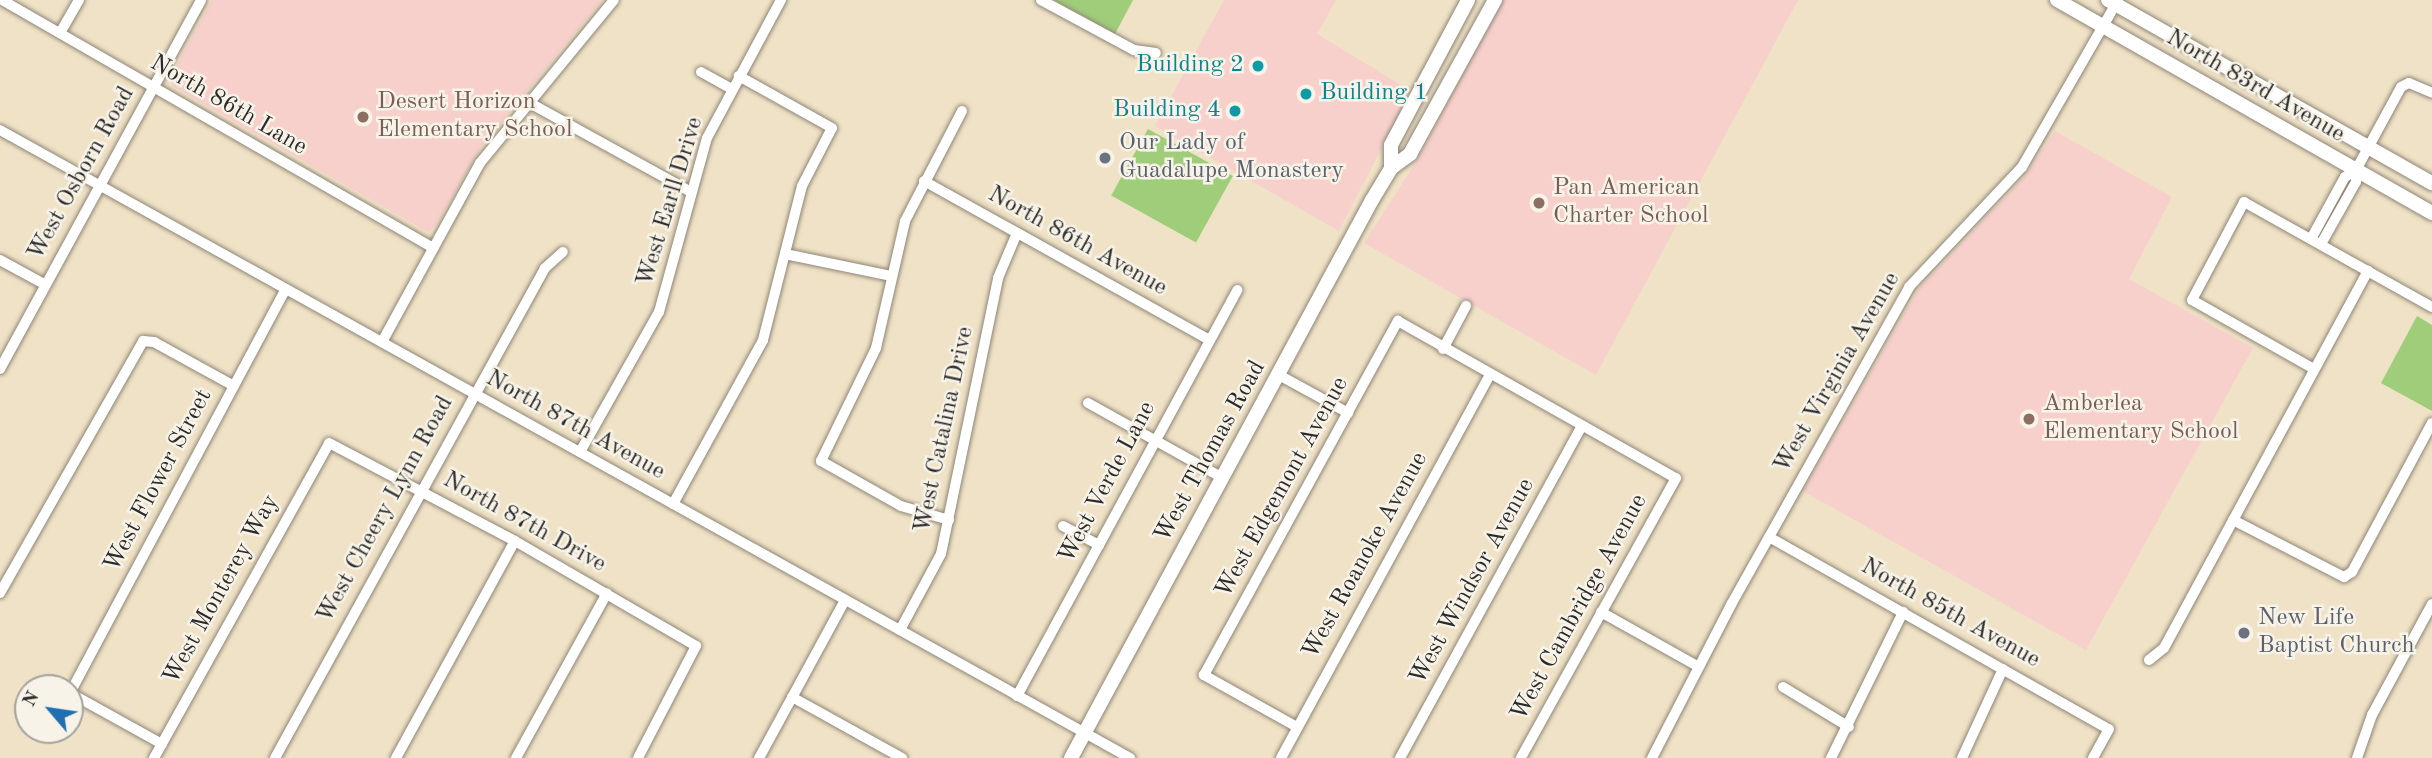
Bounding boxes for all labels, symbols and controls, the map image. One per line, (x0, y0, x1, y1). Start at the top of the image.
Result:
street label: North 83rd Avenue (2161, 24, 2349, 150)
street label: North 86th Lane (144, 49, 312, 163)
place label: Building 2 (1136, 52, 1244, 80)
marker: Building 2 (1250, 58, 1266, 74)
place label: Building 1 (1320, 80, 1428, 108)
street label: West Osborn Road (22, 82, 142, 266)
marker: Building 1 (1298, 86, 1314, 102)
place label: Desert Horizon Elementary School (377, 89, 572, 145)
place label: Building 4 (1113, 97, 1221, 125)
marker: Building 4 (1227, 103, 1243, 119)
marker: Desert Horizon Elementary School (355, 109, 371, 125)
street label: West Earll Drive (632, 114, 710, 290)
place label: Our Lady of Guadalupe Monastery (1119, 130, 1344, 186)
marker: Our Lady of Guadalupe Monastery (1097, 150, 1113, 166)
place label: Pan American Charter School (1553, 175, 1709, 231)
street label: North 86th Avenue (982, 181, 1172, 303)
marker: Pan American Charter School (1531, 195, 1547, 211)
street label: West Virginia Avenue (1769, 267, 1907, 479)
street label: West Catalina Drive (909, 324, 981, 536)
street label: West Thomas Road (1149, 356, 1273, 548)
street label: North 87th Avenue (480, 365, 670, 487)
street label: West Edgemont Avenue (1210, 372, 1356, 604)
street label: West Flower Street (99, 385, 219, 577)
street label: West Cheery Lynn Road (312, 391, 460, 629)
place label: Amberlea Elementary School (2043, 391, 2238, 447)
street label: West Verde Lane (1053, 397, 1163, 569)
marker: Amberlea Elementary School (2021, 411, 2037, 427)
street label: West Roanoke Avenue (1297, 447, 1435, 665)
street label: North 87th Drive (437, 466, 611, 580)
street label: West Windsor Avenue (1404, 474, 1542, 690)
street label: West Monterey Way (158, 490, 286, 690)
street label: West Cambridge Avenue (1506, 490, 1654, 726)
street label: North 85th Avenue (1855, 553, 2045, 675)
place label: New Life Baptist Church (2258, 605, 2415, 661)
marker: New Life Baptist Church (2236, 625, 2252, 641)
north arrow (14, 674, 84, 744)
text: N (20, 689, 44, 711)

